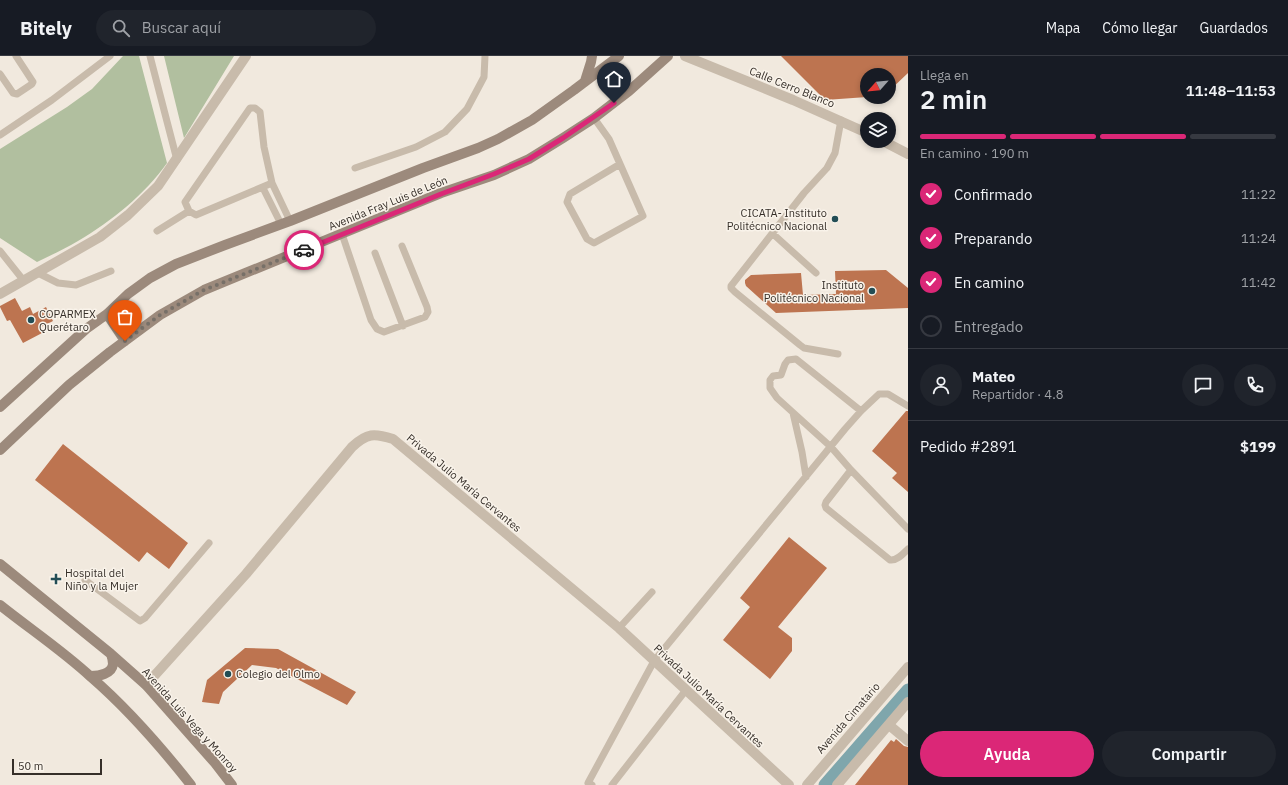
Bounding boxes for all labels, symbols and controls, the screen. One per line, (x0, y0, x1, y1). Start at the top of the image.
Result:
search box (96, 10, 376, 46)
text: Bitely (20, 16, 72, 40)
icon: search (110, 17, 132, 39)
text: Buscar aquí (142, 18, 221, 37)
text: Mapa (1046, 19, 1080, 37)
text: Cómo llegar (1102, 19, 1177, 37)
text: Guardados (1199, 19, 1268, 37)
pin (597, 62, 631, 103)
street label: Calle Cerro Blanco (747, 63, 837, 111)
text: Llega en (920, 67, 969, 84)
icon: home (603, 68, 625, 90)
north arrow (860, 68, 896, 104)
map controls (860, 68, 896, 148)
text: 11:48–11:53 (1186, 81, 1276, 100)
text: 2 min (920, 82, 987, 116)
button: layers (860, 112, 896, 148)
text: En camino · 190 m (920, 145, 1029, 162)
street label: Avenida Fray Luis de León (326, 173, 450, 233)
icon: check (920, 183, 942, 205)
text: Confirmado (954, 185, 1032, 204)
text: 11:22 (1241, 186, 1276, 203)
place label: CICATA- Instituto Politécnico Nacional (727, 206, 827, 233)
marker: CICATA- Instituto Politécnico Nacional (830, 214, 840, 224)
icon: check (920, 227, 942, 249)
text: Preparando (954, 229, 1032, 248)
courier (284, 230, 324, 270)
text: 11:24 (1241, 230, 1276, 247)
icon: car (293, 239, 315, 261)
icon: check (920, 271, 942, 293)
text: En camino (954, 273, 1024, 292)
text: 11:42 (1241, 274, 1276, 291)
place label: Instituto Politécnico Nacional (764, 278, 864, 305)
marker: Instituto Politécnico Nacional (867, 286, 877, 296)
pin (108, 300, 142, 341)
icon: bag (114, 306, 136, 328)
place label: COPARMEX Querétaro (39, 307, 96, 334)
marker: COPARMEX Querétaro (26, 315, 36, 325)
text: Entregado (954, 317, 1023, 336)
button: person (920, 364, 962, 406)
button: chat (1182, 364, 1224, 406)
button: phone (1234, 364, 1276, 406)
text: Mateo (972, 367, 1015, 386)
text: Repartidor · 4.8 (972, 386, 1063, 403)
street label: Privada Julio María Cervantes (404, 431, 524, 535)
text: Pedido #2891 (920, 437, 1017, 456)
text: $199 (1240, 437, 1276, 456)
place label: Hospital del Niño y la Mujer (65, 566, 138, 593)
marker: Hospital del Niño y la Mujer (50, 573, 62, 585)
street label: Privada Julio María Cervantes (651, 641, 767, 751)
street label: Avenida Luis Vega y Monroy (139, 665, 241, 776)
place label: Colegio del Olmo (236, 667, 320, 681)
marker: Colegio del Olmo (223, 669, 233, 679)
street label: Avenida Cimatario (813, 680, 883, 756)
button: Ayuda (920, 731, 1094, 777)
button: Compartir (1102, 731, 1276, 777)
scale bar (12, 757, 102, 776)
text: 50 m (18, 759, 43, 773)

